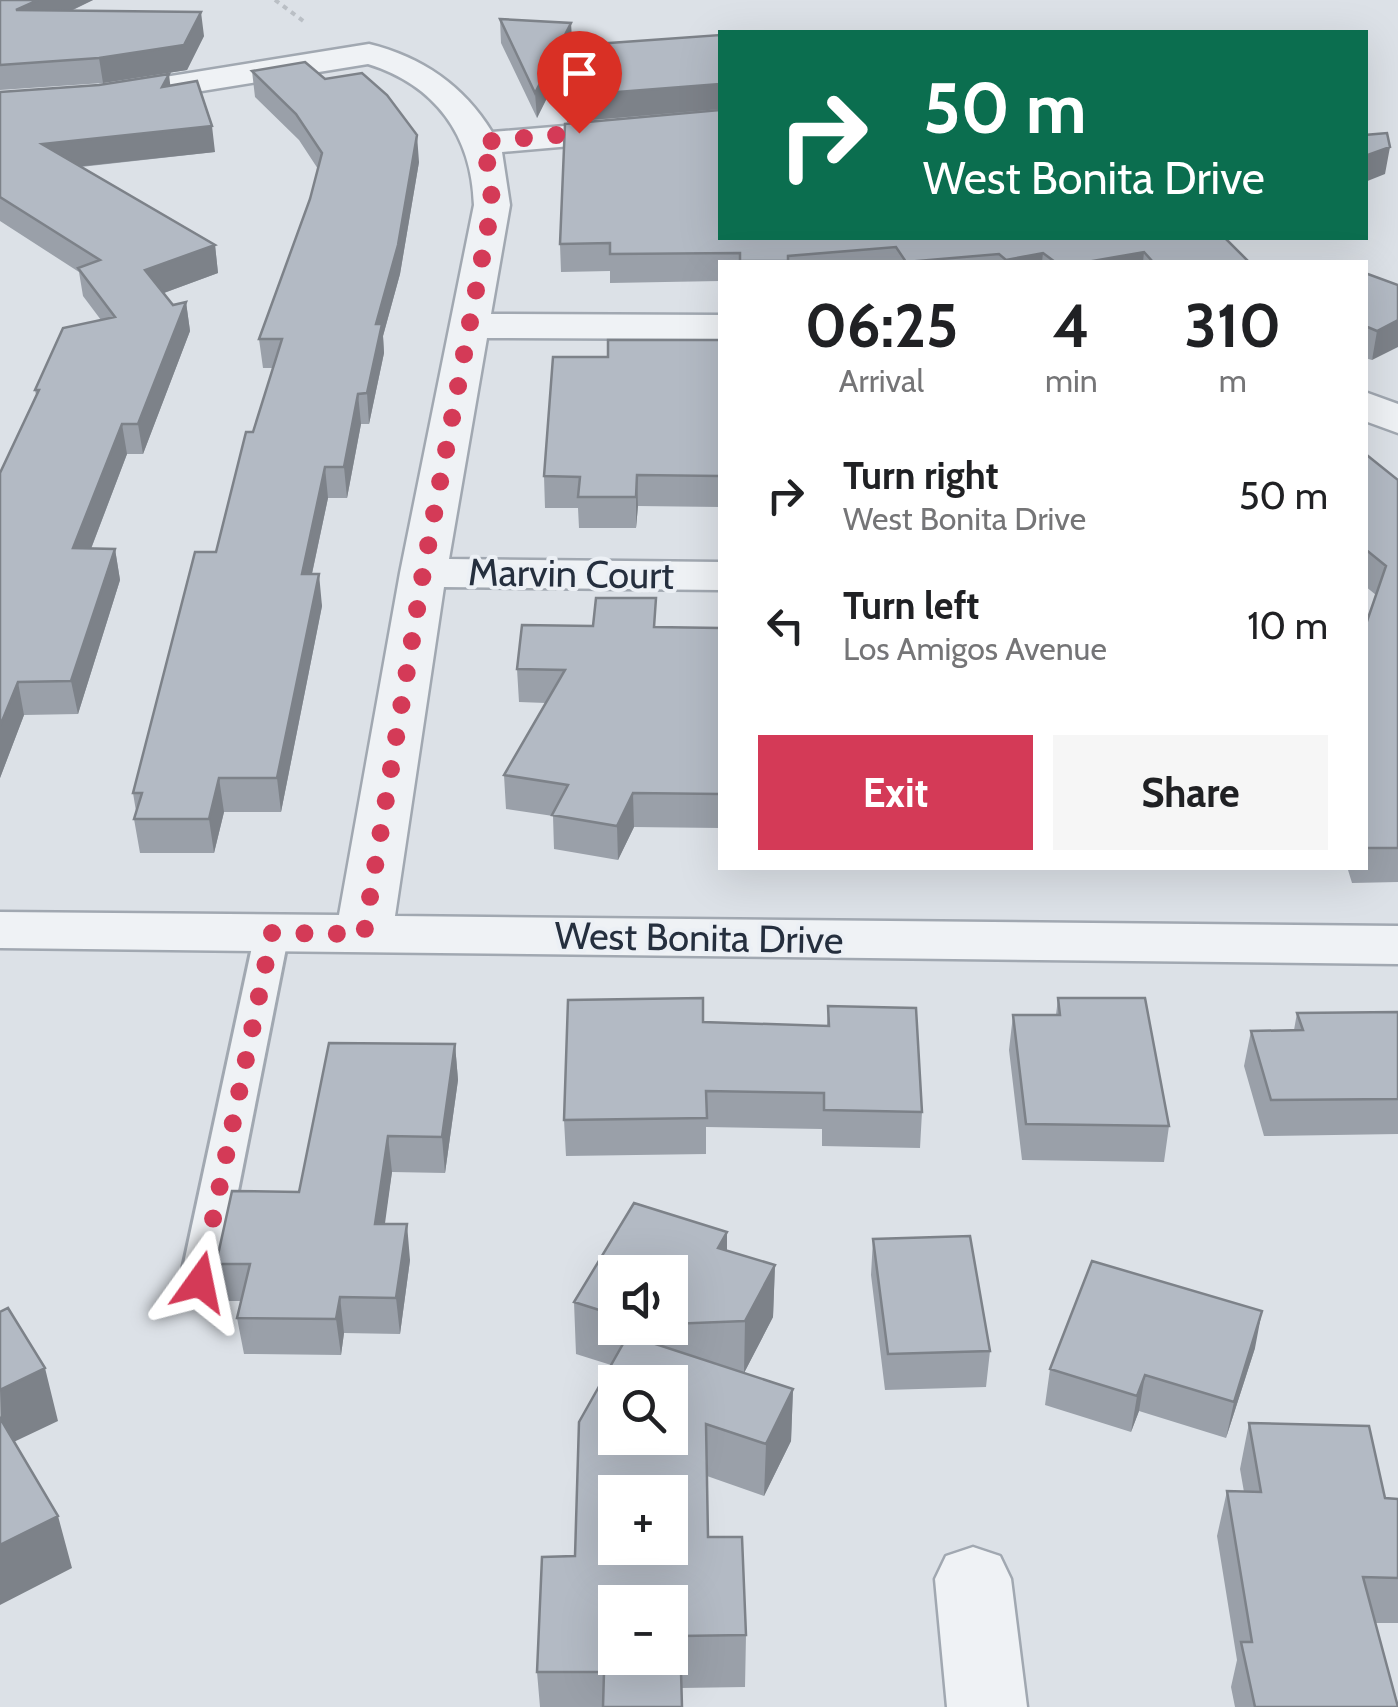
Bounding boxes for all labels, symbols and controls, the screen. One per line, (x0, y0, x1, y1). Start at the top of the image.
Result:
pin (537, 31, 622, 134)
icon: arrive (552, 46, 607, 101)
text: 50 m (923, 65, 1087, 151)
icon: right (758, 70, 888, 200)
text: West Bonita Drive (923, 151, 1265, 205)
text: 06:25 (805, 289, 958, 362)
text: 4 (1053, 289, 1090, 362)
text: 310 (1184, 289, 1281, 362)
text: Arrival (839, 361, 924, 400)
text: min (1045, 361, 1098, 400)
text: m (1219, 361, 1247, 400)
text: Turn right (843, 452, 999, 499)
icon: right (758, 468, 813, 523)
text: 50 m (1239, 472, 1328, 519)
text: West Bonita Drive (843, 499, 1086, 538)
street label: Marvin Court (468, 548, 675, 599)
text: Turn left (843, 582, 979, 629)
icon: left (758, 598, 813, 653)
text: 10 m (1247, 602, 1328, 649)
text: Los Amigos Avenue (843, 629, 1107, 668)
button: Exit (758, 735, 1033, 850)
button: Share (1053, 735, 1328, 850)
street label: West Bonita Drive (554, 911, 844, 964)
position arrow (148, 1230, 252, 1334)
map controls (598, 1255, 688, 1675)
button: sound (598, 1255, 688, 1345)
button: search (598, 1365, 688, 1455)
button: + (598, 1475, 688, 1565)
button: − (598, 1585, 688, 1675)

